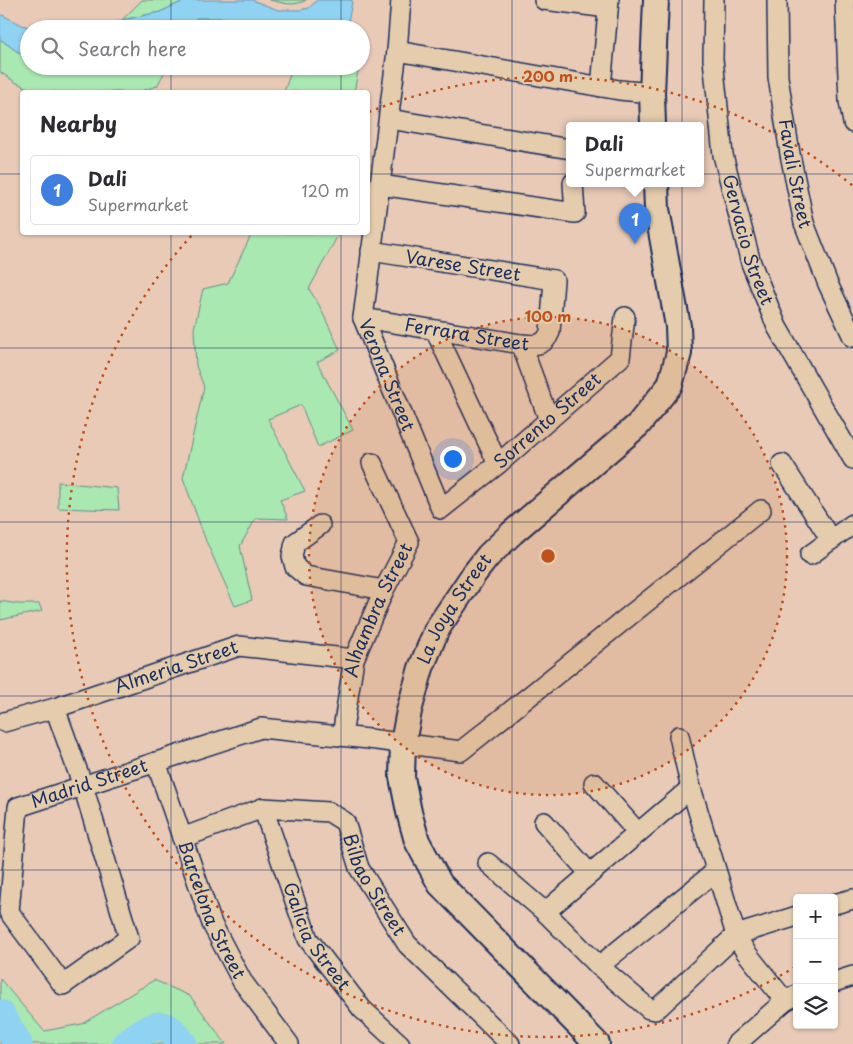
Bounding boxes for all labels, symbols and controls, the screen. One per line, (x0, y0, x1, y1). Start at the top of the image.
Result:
search box (20, 20, 370, 75)
icon: search (38, 34, 66, 62)
text: Search here (78, 34, 187, 62)
text: 200 m (523, 64, 573, 87)
text: Nearby (40, 107, 117, 139)
street label: Favali Street (773, 117, 820, 232)
popup (566, 122, 704, 187)
text: Dali (585, 129, 624, 157)
text: Supermarket (585, 157, 685, 181)
text: Dali (88, 164, 127, 192)
street label: Gervacio Street (717, 171, 782, 309)
text: 1 (53, 178, 61, 202)
text: 120 m (302, 178, 349, 202)
text: Supermarket (88, 192, 188, 216)
pin: 1 (619, 203, 651, 244)
street label: Varese Street (404, 242, 523, 287)
text: 100 m (525, 304, 571, 327)
street label: Ferrara Street (403, 310, 530, 357)
street label: Verona Street (353, 314, 423, 435)
street label: Sorrento Street (487, 365, 606, 474)
your location (440, 446, 466, 472)
street label: Alhambra Street (336, 537, 418, 679)
street label: La Joya Street (409, 547, 497, 668)
centre of rings (539, 547, 557, 565)
street label: Almeria Street (111, 632, 241, 699)
street label: Madrid Street (27, 751, 151, 814)
street label: Bilbao Street (337, 830, 414, 941)
street label: Barcelona Street (172, 836, 253, 983)
street label: Galicia Street (277, 878, 358, 996)
map controls (793, 894, 838, 1029)
button: + (793, 894, 838, 939)
button: − (793, 939, 838, 984)
button: layers (793, 984, 838, 1029)

